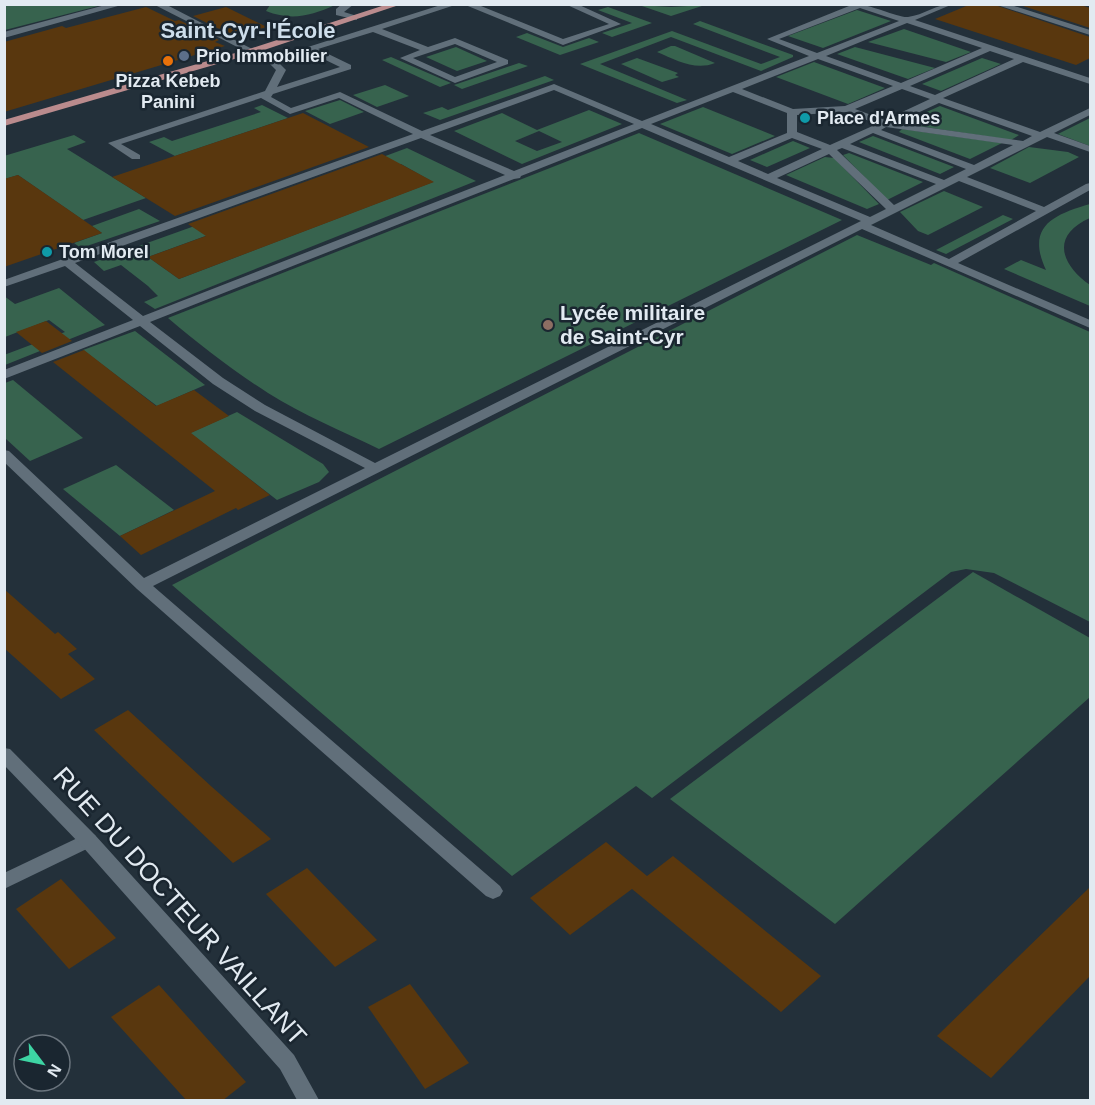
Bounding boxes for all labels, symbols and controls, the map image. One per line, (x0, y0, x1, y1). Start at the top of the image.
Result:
district label: Saint-Cyr-l'École (160, 18, 336, 43)
place label: Prio Immobilier (196, 46, 327, 66)
marker: Prio Immobilier (177, 49, 191, 63)
marker: Pizza Kebeb Panini (161, 54, 175, 68)
place label: Pizza Kebeb Panini (115, 71, 221, 112)
place label: Place d'Armes (817, 108, 940, 128)
marker: Place d'Armes (798, 111, 812, 125)
place label: Tom Morel (59, 242, 149, 262)
marker: Tom Morel (40, 245, 54, 259)
place label: Lycée militaire de Saint-Cyr (560, 301, 705, 348)
marker: Lycée militaire de Saint-Cyr (541, 318, 555, 332)
street label: RUE DU DOCTEUR VAILLANT (47, 761, 313, 1051)
north arrow (12, 1033, 72, 1093)
text: N (44, 1061, 65, 1080)

